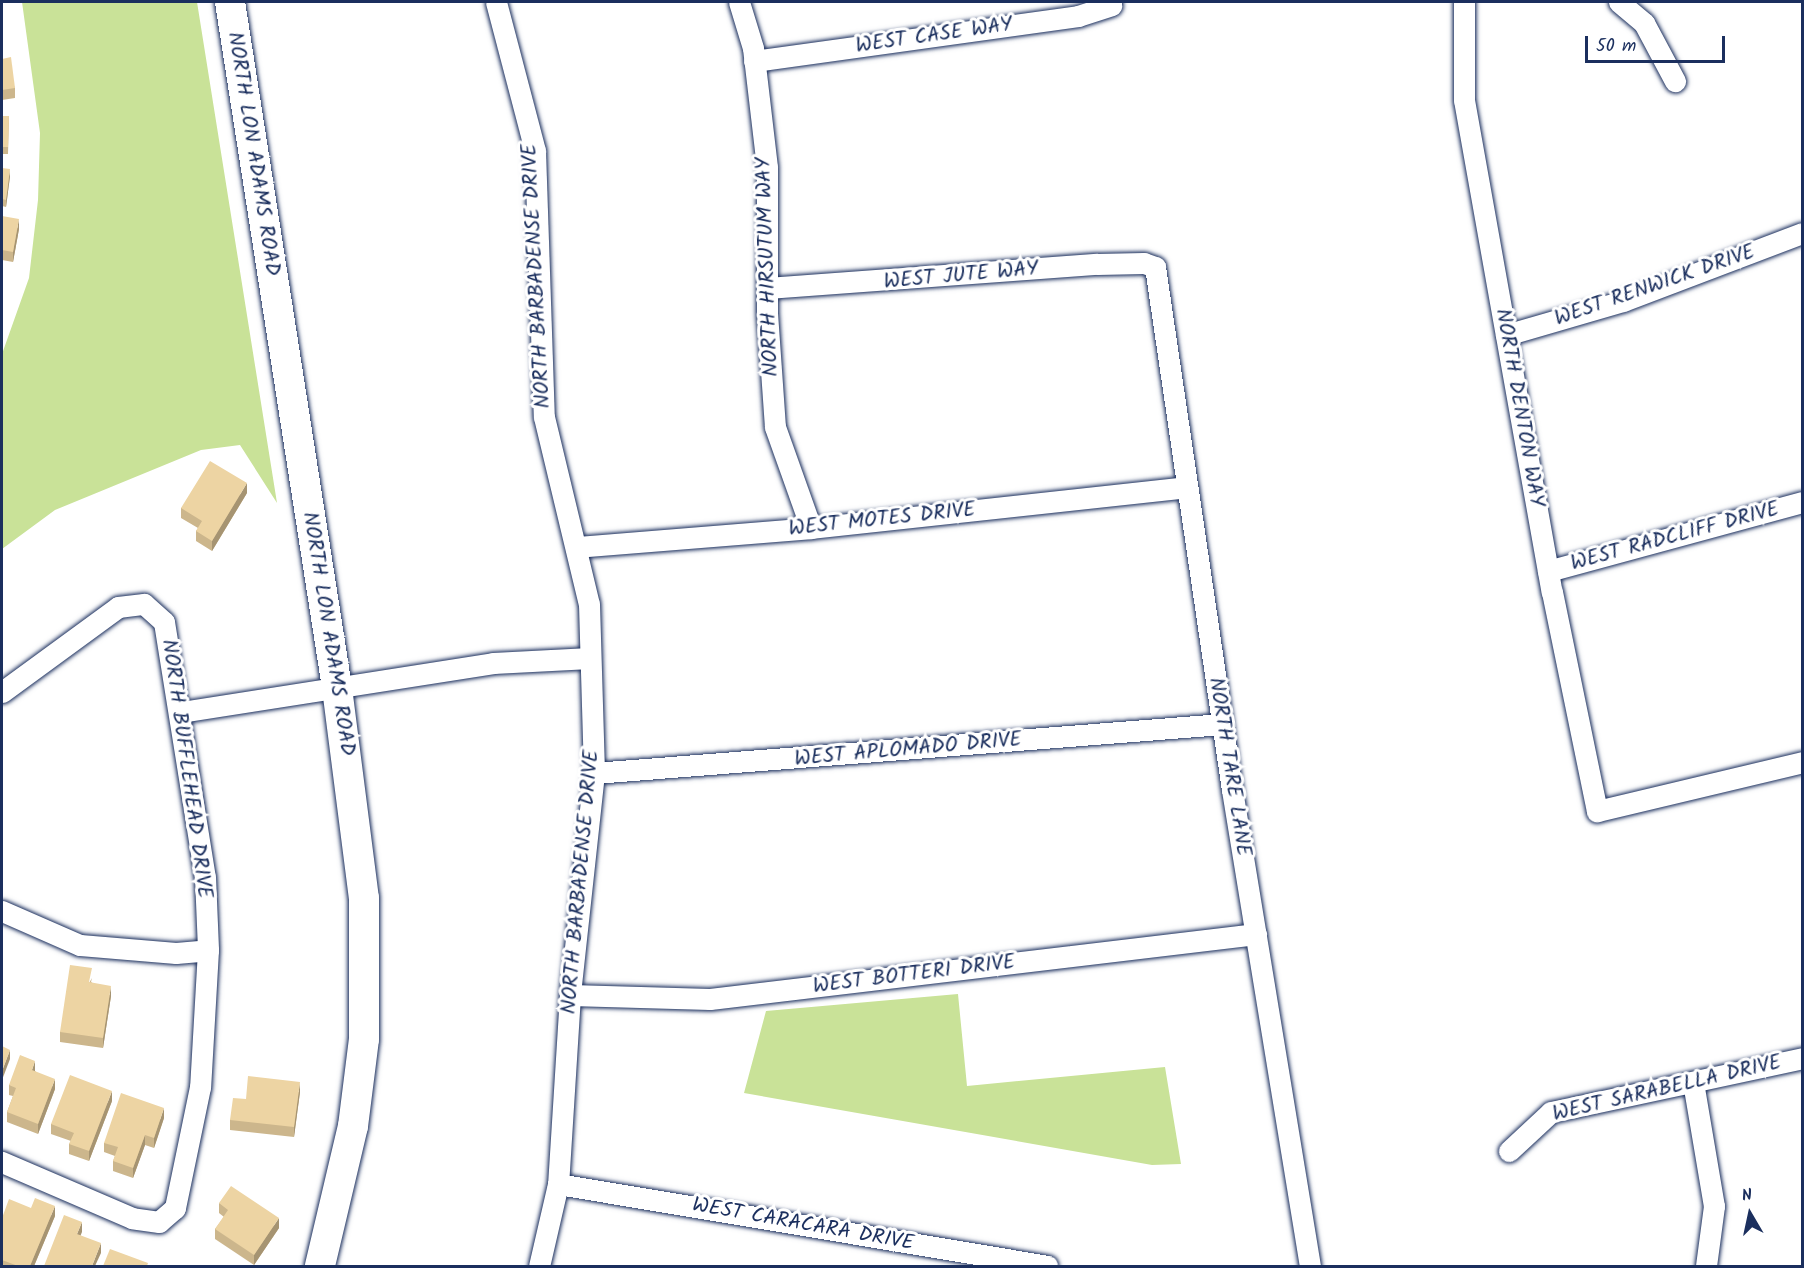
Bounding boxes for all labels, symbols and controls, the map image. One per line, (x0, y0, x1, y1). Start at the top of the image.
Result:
street label: WEST CASE WAY (854, 13, 1014, 59)
scale bar (1588, 24, 1728, 62)
street label: NORTH LON ADAMS ROAD (221, 30, 285, 278)
text: 50 m (1596, 32, 1636, 61)
street label: NORTH BARBADENSE DRIVE (517, 143, 557, 409)
street label: NORTH HIRSUTUM WAY (752, 157, 784, 377)
street label: WEST RENWICK DRIVE (1551, 240, 1759, 332)
street label: WEST JUTE WAY (883, 257, 1039, 295)
street label: NORTH DENTON WAY (1489, 307, 1549, 509)
street label: WEST RADCLIFF DRIVE (1568, 497, 1782, 577)
street label: WEST MOTES DRIVE (787, 498, 977, 542)
street label: NORTH LON ADAMS ROAD (296, 510, 360, 758)
street label: NORTH BUFFLEHEAD DRIVE (155, 638, 217, 900)
street label: NORTH TARE LANE (1202, 676, 1256, 858)
street label: WEST APLOMADO DRIVE (793, 728, 1023, 772)
street label: NORTH BARBADENSE DRIVE (557, 749, 605, 1015)
street label: WEST BOTTERI DRIVE (811, 950, 1017, 1000)
street label: WEST SARABELLA DRIVE (1550, 1050, 1784, 1128)
text: N (1740, 1183, 1754, 1209)
north arrow (1720, 1184, 1780, 1244)
street label: WEST CARACARA DRIVE (690, 1193, 916, 1257)

